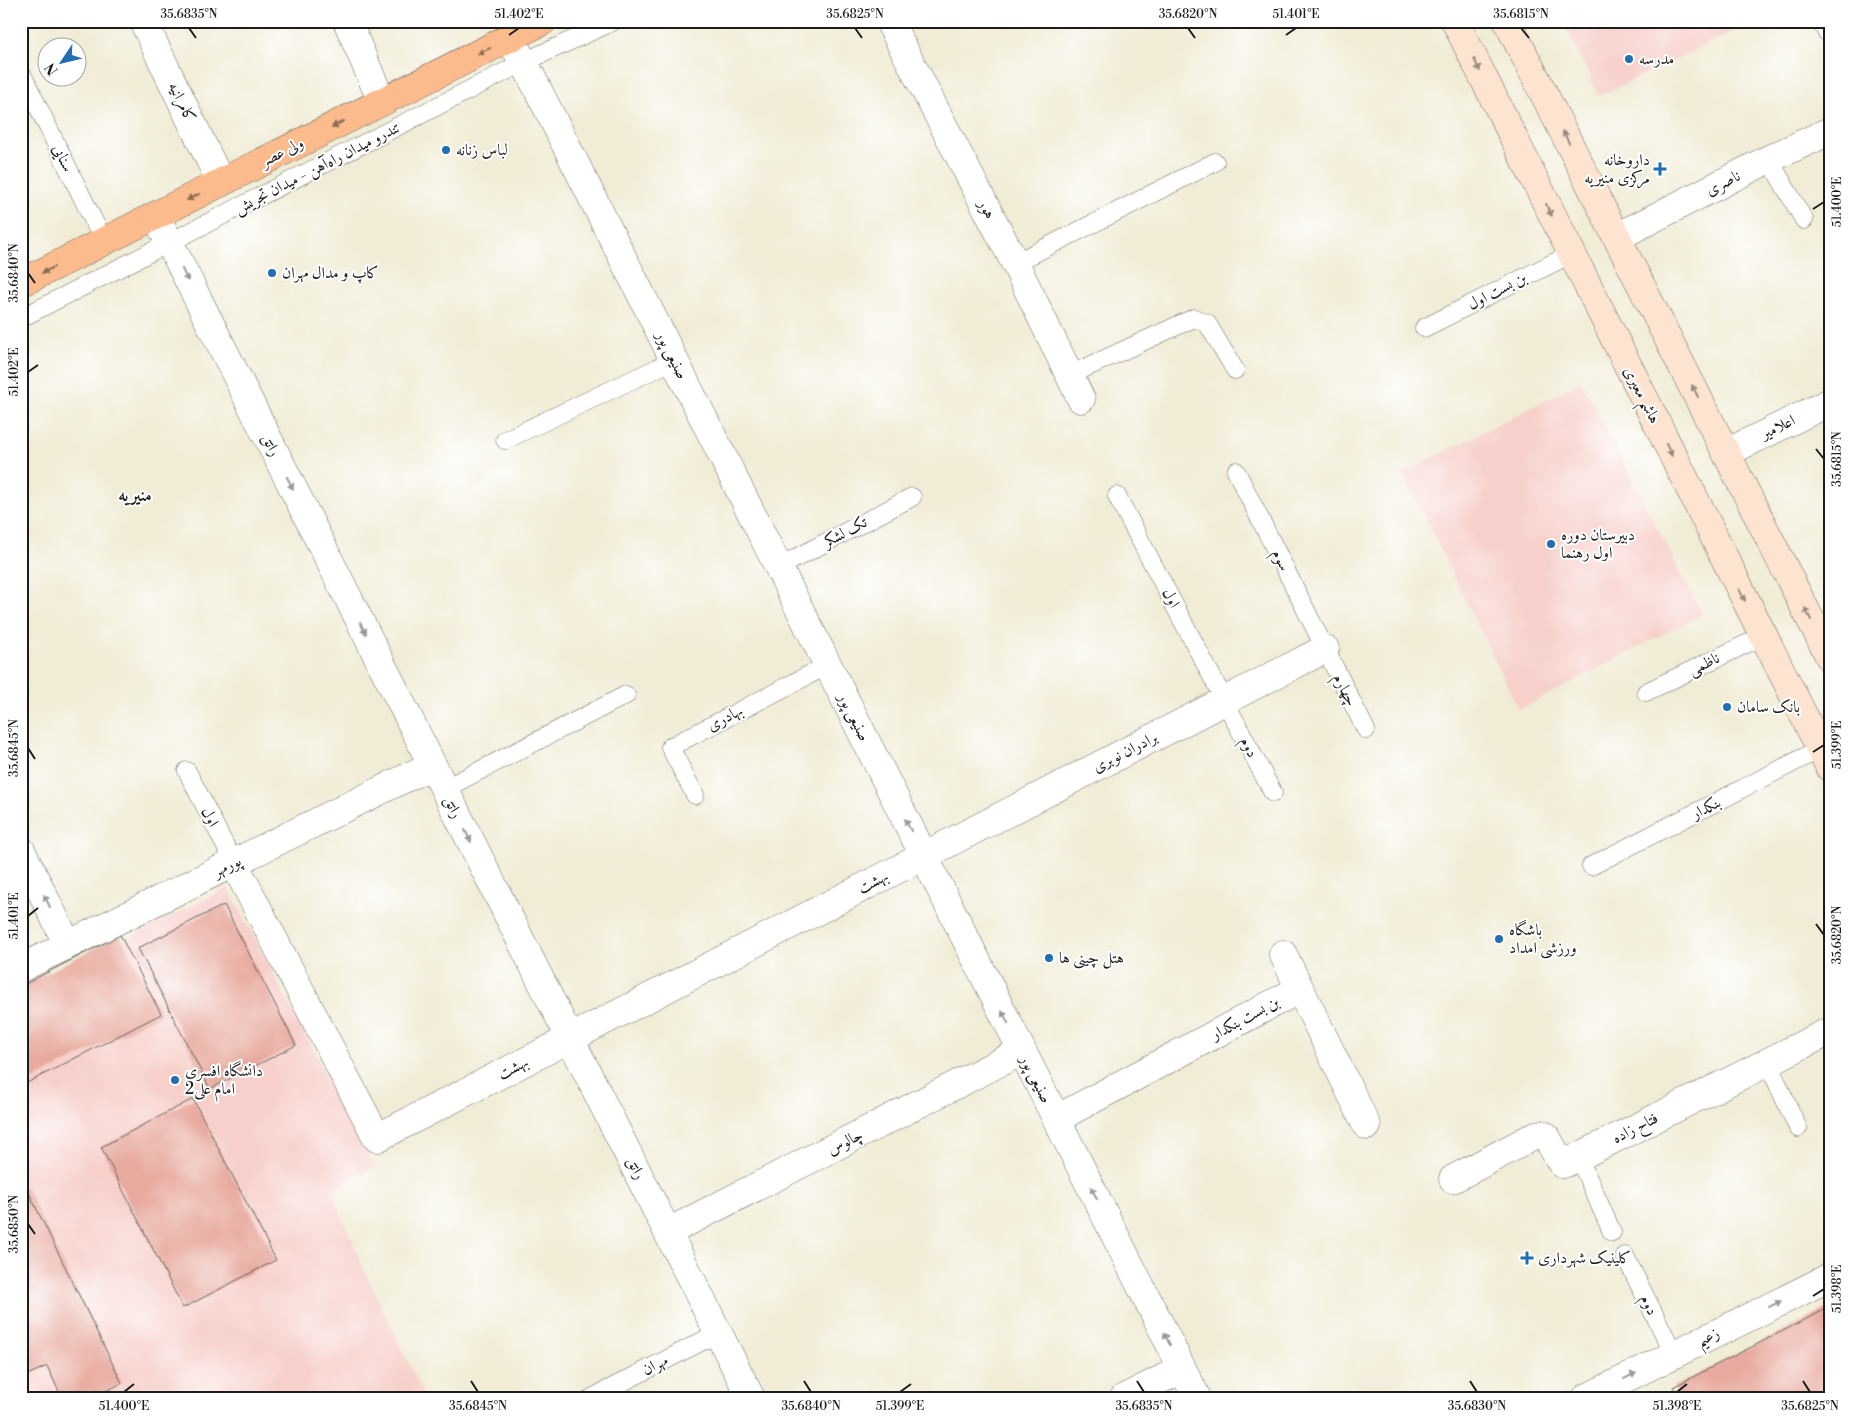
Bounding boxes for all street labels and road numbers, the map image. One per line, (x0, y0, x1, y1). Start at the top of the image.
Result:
street label: کامرانیه (163, 79, 200, 126)
street label: تندرو میدان راه‌آهن - میدان تجریش (231, 117, 404, 220)
street label: ولی عصر (255, 133, 307, 172)
street label: سنایی (48, 141, 78, 175)
street label: ناصری (1702, 166, 1744, 200)
street label: هور (973, 194, 1000, 222)
street label: بن بست اول (1464, 268, 1530, 314)
street label: صنیعی پور (650, 326, 693, 383)
street label: هاشم معیری (1614, 363, 1665, 430)
street label: اعلامیر (1756, 410, 1798, 445)
street label: راتق (257, 430, 285, 460)
street label: تک لشکر (818, 512, 871, 553)
street label: سوم (1264, 546, 1295, 576)
street label: اول (1158, 585, 1184, 611)
street label: ناظمی (1685, 648, 1723, 681)
street label: چهارم (1325, 670, 1362, 712)
street label: صنیعی پور (832, 688, 875, 745)
street label: بهادری (704, 700, 746, 736)
street label: برادران نوبری (1089, 727, 1161, 777)
street label: دوم (1232, 733, 1263, 763)
street label: راتق (439, 792, 467, 822)
street label: بنکدار (1686, 792, 1724, 825)
street label: اول (197, 804, 223, 830)
street label: پورمهر (208, 850, 246, 883)
street label: بهشت (854, 866, 892, 898)
street label: بن بست بنکدار (1206, 992, 1283, 1045)
street label: صنیعی پور (1014, 1050, 1057, 1107)
street label: بهشت (494, 1052, 532, 1084)
street label: فتاح زاده (1609, 1108, 1663, 1152)
street label: چالوس (824, 1125, 867, 1160)
street label: راتق (622, 1153, 650, 1183)
street label: دوم (1632, 1291, 1663, 1321)
street label: زعیم (1693, 1323, 1725, 1356)
street label: مهران (639, 1350, 671, 1380)

